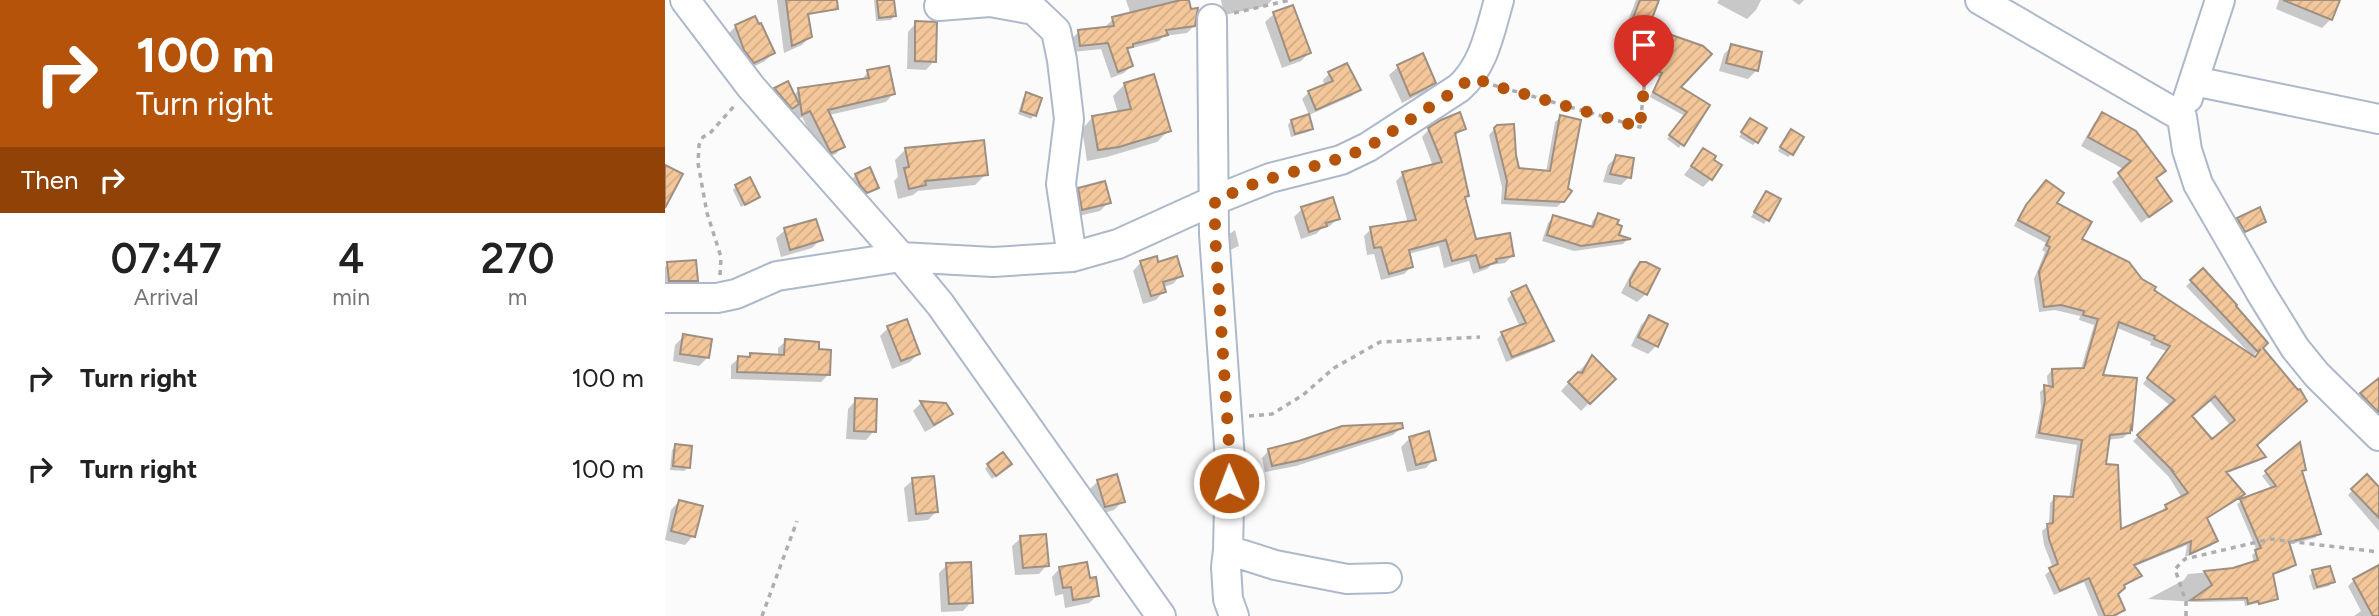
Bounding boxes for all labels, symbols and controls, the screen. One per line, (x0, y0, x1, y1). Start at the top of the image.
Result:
pin (1614, 15, 1674, 87)
text: 100 m (136, 25, 275, 84)
icon: arrive (1625, 26, 1663, 64)
icon: right (21, 28, 112, 119)
text: Turn right (136, 85, 274, 123)
icon: right (93, 161, 131, 199)
text: Then (21, 164, 79, 196)
text: 07:47 (110, 233, 222, 284)
text: 4 (338, 233, 364, 284)
text: 270 (480, 233, 555, 284)
text: Arrival (134, 283, 199, 311)
text: min (332, 283, 370, 311)
text: m (508, 283, 527, 311)
icon: right (21, 359, 59, 397)
text: Turn right (80, 362, 197, 394)
text: 100 m (571, 362, 644, 394)
position arrow (1192, 446, 1266, 520)
icon: right (21, 450, 59, 488)
text: Turn right (80, 453, 197, 485)
text: 100 m (571, 453, 644, 485)

